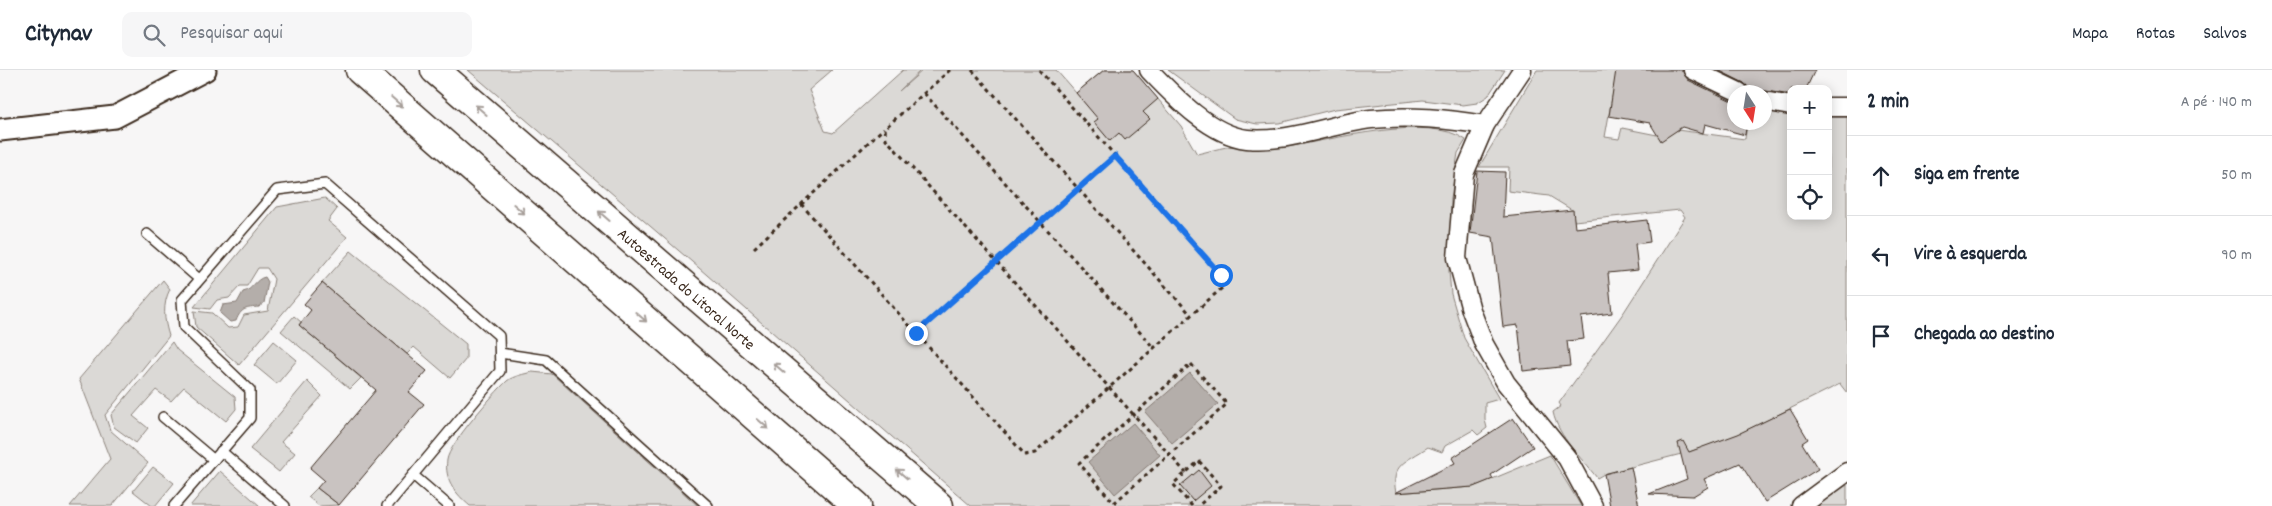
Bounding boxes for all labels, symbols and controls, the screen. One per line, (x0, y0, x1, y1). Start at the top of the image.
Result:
search box (122, 12, 472, 57)
text: Citynav (25, 18, 92, 52)
icon: search (140, 21, 168, 49)
text: Pesquisar aqui (180, 21, 283, 48)
text: Mapa (2072, 22, 2108, 47)
text: Rotas (2136, 22, 2175, 47)
text: Salvos (2203, 22, 2247, 47)
north arrow (1727, 85, 1772, 130)
map controls (1787, 85, 1832, 220)
button: + (1787, 85, 1832, 130)
text: 2 min (1867, 88, 1909, 118)
text: A pé · 140 m (2181, 91, 2252, 114)
one-way arrow (390, 96, 403, 108)
one-way arrow (474, 104, 487, 115)
button: − (1787, 130, 1832, 175)
icon: ahead (1867, 162, 1895, 190)
text: Siga em frente (1914, 162, 2019, 189)
text: 50 m (2221, 164, 2252, 187)
button: locate (1787, 175, 1832, 220)
one-way arrow (512, 204, 525, 215)
one-way arrow (597, 210, 610, 222)
street label: Autoestrada do Litoral Norte (611, 223, 759, 356)
icon: left (1867, 242, 1895, 270)
text: Vire à esquerda (1914, 242, 2026, 269)
text: 90 m (2221, 244, 2252, 267)
route start (1210, 264, 1233, 287)
one-way arrow (634, 311, 647, 322)
route end (905, 322, 928, 345)
icon: arrive (1867, 322, 1895, 350)
text: Chegada ao destino (1914, 322, 2055, 349)
one-way arrow (773, 362, 786, 374)
one-way arrow (756, 418, 769, 429)
one-way arrow (896, 468, 909, 480)

